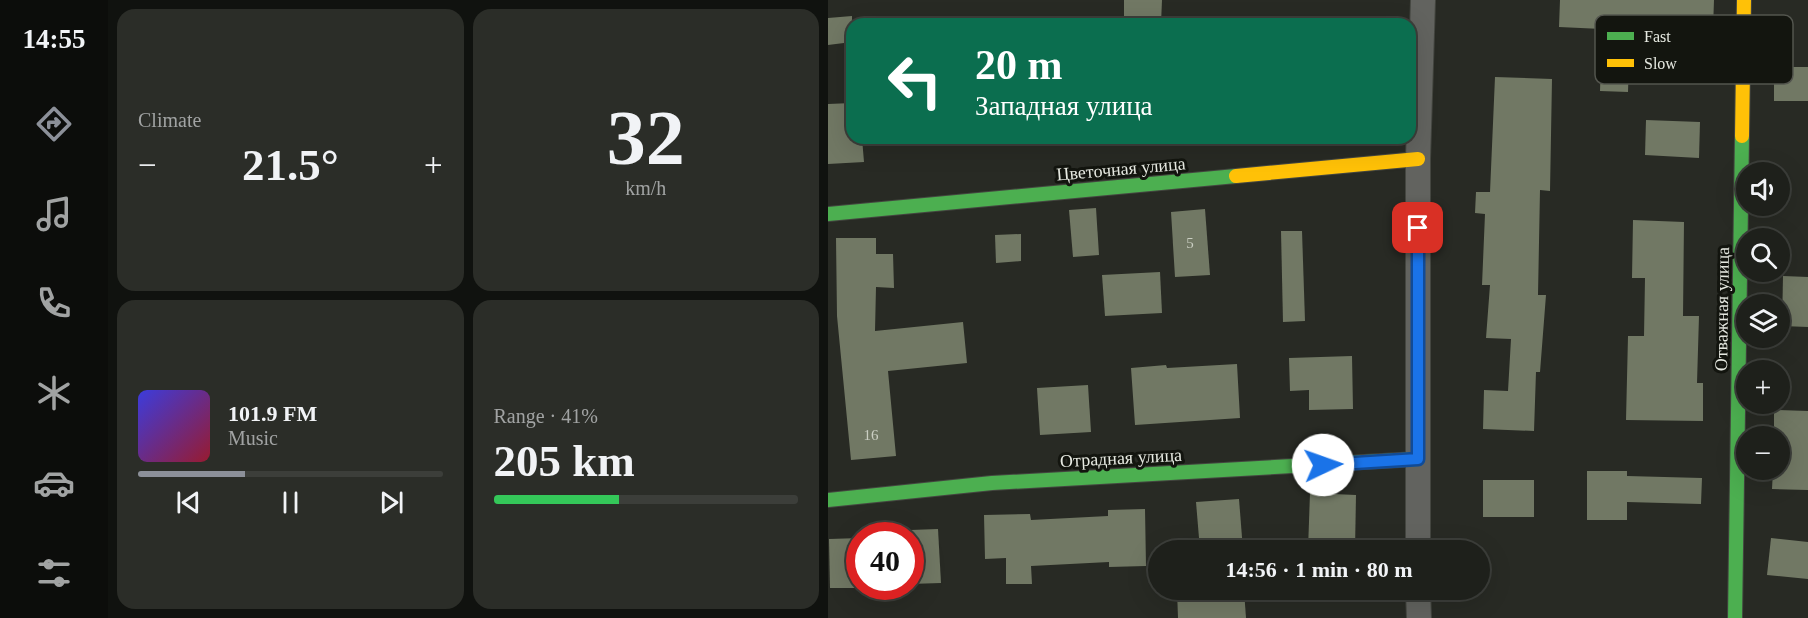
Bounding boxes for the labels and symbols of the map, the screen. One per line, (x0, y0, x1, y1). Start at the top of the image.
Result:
legend (1595, 15, 1793, 84)
text: Fast (1644, 28, 1671, 45)
text: Slow (1644, 55, 1677, 72)
street label: Цветочная улица (1056, 153, 1186, 185)
pin (1392, 202, 1443, 253)
house number: 5 (1186, 235, 1194, 251)
street label: Отважная улица (1711, 247, 1733, 371)
house number: 16 (864, 427, 879, 443)
position arrow (1291, 433, 1355, 497)
street label: Отрадная улица (1060, 445, 1182, 471)
speed limit sign: 40 (846, 522, 924, 600)

